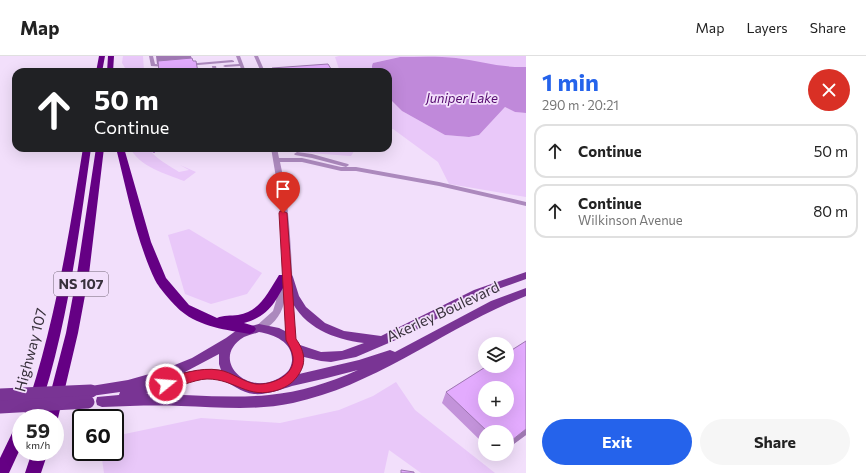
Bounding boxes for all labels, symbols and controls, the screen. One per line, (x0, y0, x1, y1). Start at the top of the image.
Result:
text: Map (20, 16, 59, 39)
text: Map (696, 19, 724, 36)
text: Layers (746, 19, 788, 36)
text: Share (810, 19, 846, 36)
text: 1 min (542, 67, 599, 96)
button: close (808, 69, 850, 111)
text: 50 m (94, 82, 159, 116)
icon: ahead (28, 84, 80, 136)
water label: Juniper Lake (425, 90, 498, 106)
text: 290 m · 20:21 (542, 97, 619, 113)
text: Continue (94, 116, 169, 138)
icon: ahead (544, 140, 566, 162)
text: Continue (578, 142, 642, 160)
text: 50 m (814, 142, 848, 160)
pin (266, 172, 300, 213)
icon: arrive (272, 178, 294, 200)
text: Continue (578, 194, 642, 212)
icon: ahead (544, 200, 566, 222)
text: 80 m (813, 202, 848, 220)
text: Wilkinson Avenue (578, 212, 683, 228)
road number: NS 107 (54, 272, 108, 296)
street label: Akerley Boulevard (383, 277, 502, 345)
street label: Highway 107 (10, 306, 50, 394)
map controls (478, 337, 514, 461)
button: layers (478, 337, 514, 373)
position arrow (145, 363, 187, 405)
button: + (478, 381, 514, 417)
speed limit sign: 60 (72, 409, 124, 461)
text: 59 (26, 418, 50, 442)
button: Exit (542, 419, 692, 465)
button: Share (700, 419, 850, 465)
button: − (478, 425, 514, 461)
text: km/h (26, 439, 50, 451)

